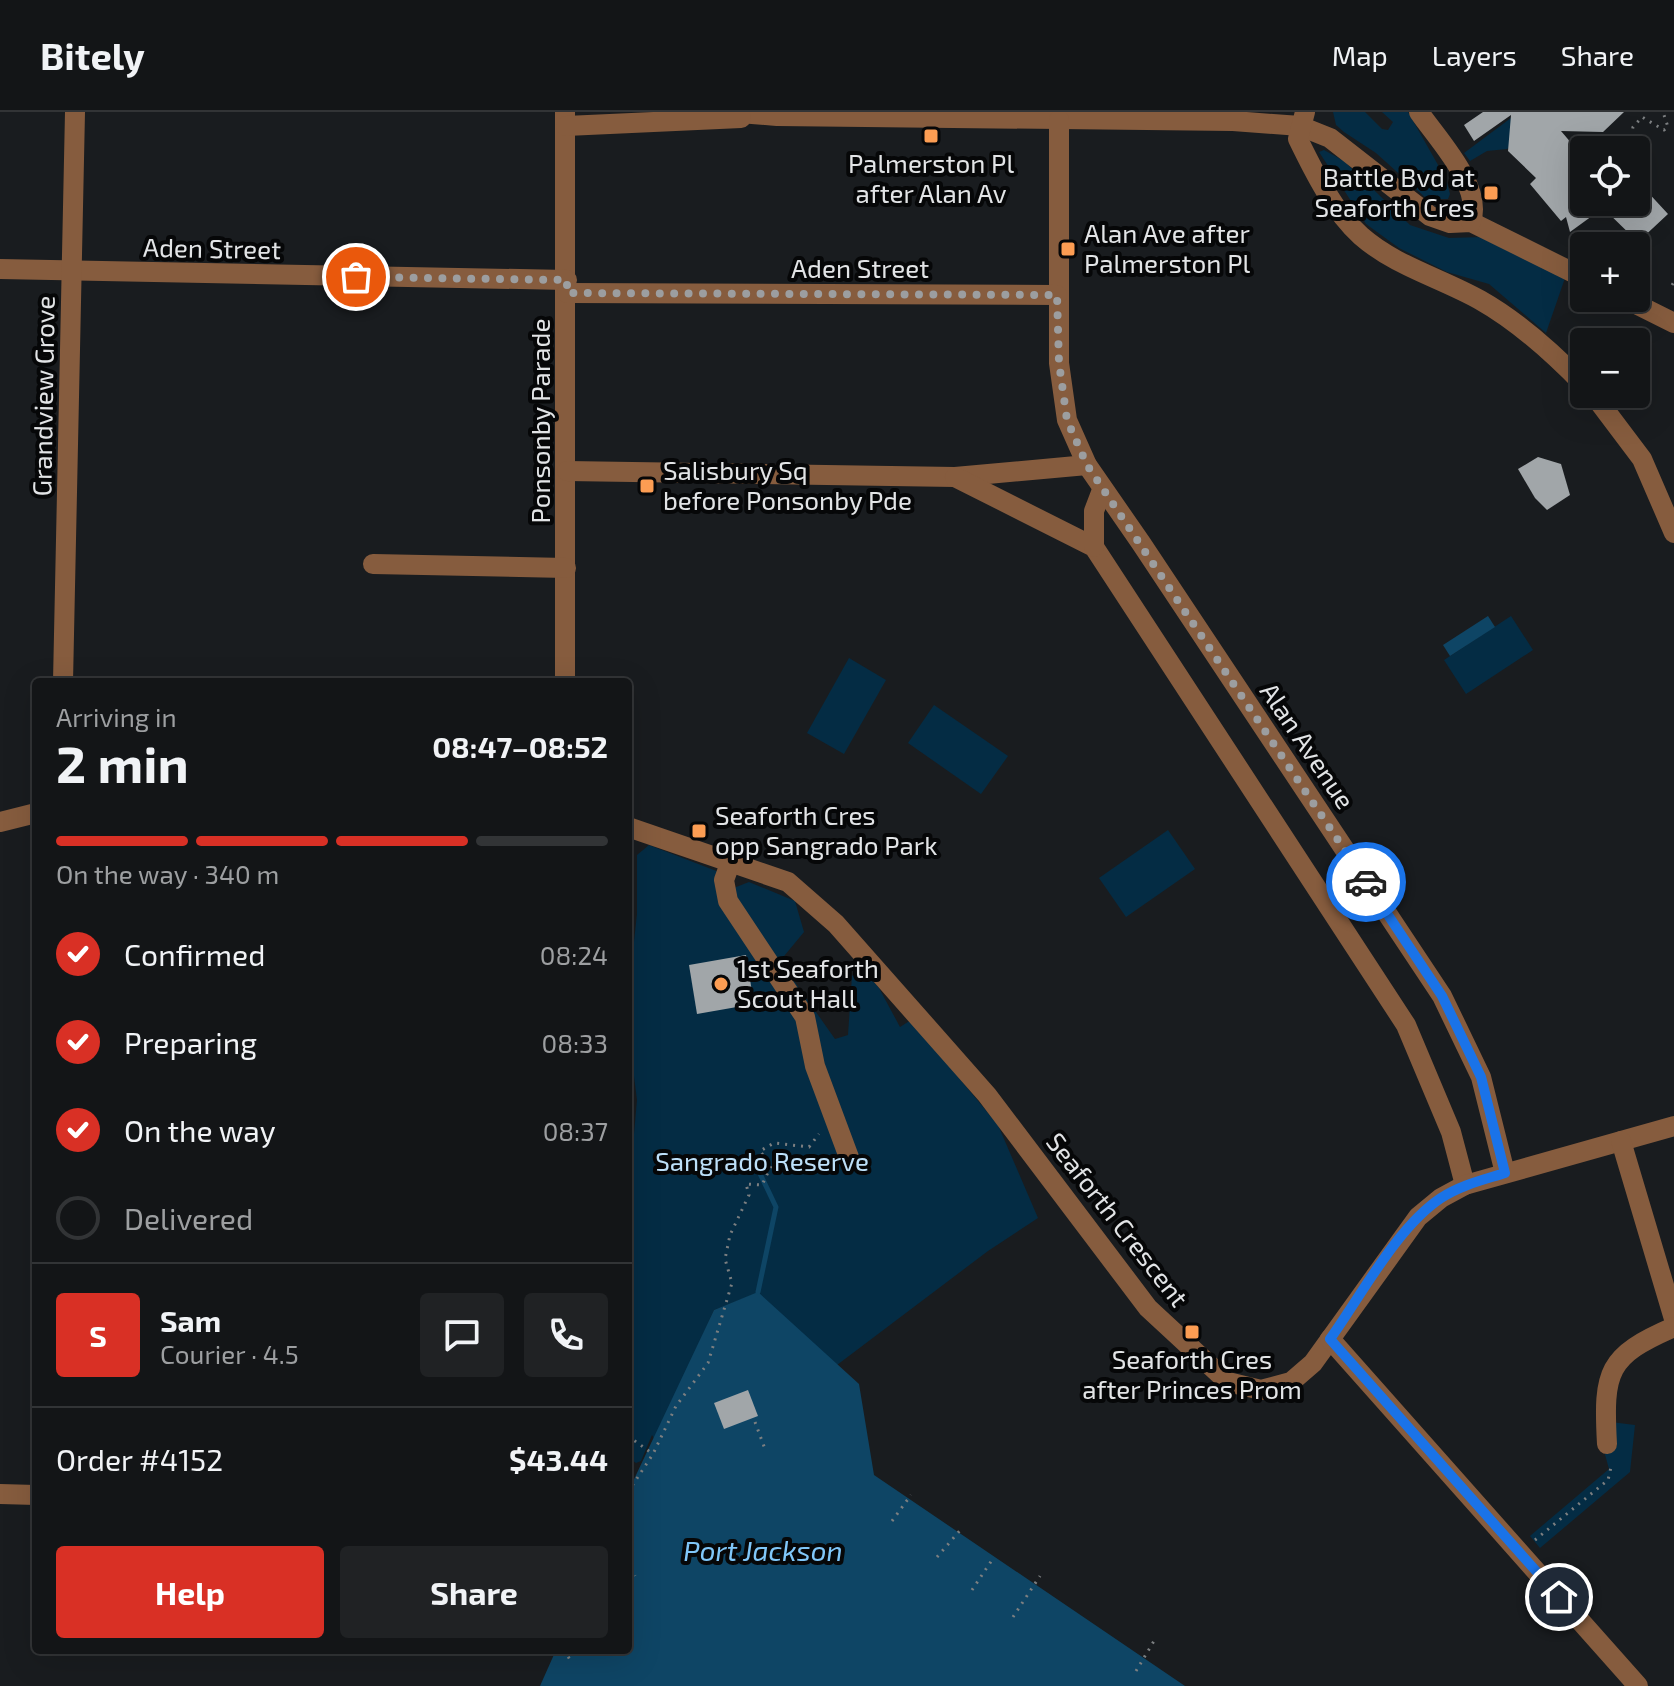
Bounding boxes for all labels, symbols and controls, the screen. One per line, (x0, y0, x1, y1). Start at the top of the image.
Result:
text: Bitely (40, 32, 145, 78)
text: Map (1332, 38, 1388, 72)
text: Layers (1432, 38, 1517, 72)
text: Share (1561, 38, 1634, 72)
marker: Palmerston Pl after Alan Av (922, 127, 940, 145)
map controls (1570, 136, 1650, 408)
button: locate (1570, 136, 1650, 216)
place label: Palmerston Pl after Alan Av (848, 147, 1014, 208)
place label: Battle Bvd at Seaforth Cres (1314, 161, 1475, 222)
marker: Battle Bvd at Seaforth Cres (1482, 184, 1500, 202)
place label: Alan Ave after Palmerston Pl (1084, 217, 1251, 278)
street label: Aden Street (143, 231, 281, 264)
button: + (1570, 232, 1650, 312)
marker: Alan Ave after Palmerston Pl (1059, 240, 1077, 258)
pin (322, 243, 390, 311)
street label: Aden Street (791, 252, 929, 283)
icon: bag (334, 255, 378, 299)
street label: Grandview Grove (25, 295, 60, 497)
street label: Ponsonby Parade (524, 319, 555, 523)
button: − (1570, 328, 1650, 408)
place label: Salisbury Sq before Ponsonby Pde (663, 454, 912, 515)
marker: Salisbury Sq before Ponsonby Pde (638, 477, 656, 495)
street label: Alan Avenue (1255, 676, 1362, 814)
text: Arriving in (56, 701, 177, 732)
text: 08:47–08:52 (432, 728, 608, 764)
text: 2 min (56, 731, 189, 793)
place label: Seaforth Cres opp Sangrado Park (715, 799, 938, 860)
marker: Seaforth Cres opp Sangrado Park (690, 822, 708, 840)
courier (1326, 842, 1406, 922)
text: On the way · 340 m (56, 858, 279, 889)
icon: car (1344, 860, 1388, 904)
icon: check (56, 932, 100, 976)
text: Confirmed (124, 936, 265, 972)
text: 08:24 (540, 939, 608, 970)
place label: 1st Seaforth Scout Hall (737, 952, 879, 1013)
marker: 1st Seaforth Scout Hall (712, 975, 730, 993)
icon: check (56, 1020, 100, 1064)
text: Preparing (124, 1024, 257, 1060)
text: 08:33 (541, 1027, 608, 1058)
icon: check (56, 1108, 100, 1152)
text: On the way (124, 1112, 276, 1148)
text: 08:37 (543, 1115, 608, 1146)
street label: Seaforth Crescent (1041, 1126, 1196, 1312)
park label: Sangrado Reserve (655, 1145, 869, 1176)
text: Delivered (124, 1200, 253, 1236)
button: chat (420, 1293, 504, 1377)
button: phone (524, 1293, 608, 1377)
text: Sam (160, 1302, 221, 1338)
text: S (89, 1317, 107, 1353)
marker: Seaforth Cres after Princes Prom (1183, 1323, 1201, 1341)
text: Courier · 4.5 (160, 1338, 299, 1369)
place label: Seaforth Cres after Princes Prom (1082, 1343, 1302, 1404)
text: Order #4152 (56, 1441, 223, 1477)
text: $43.44 (509, 1441, 608, 1477)
water label: Port Jackson (683, 1533, 843, 1567)
button: Help (56, 1546, 324, 1638)
button: Share (340, 1546, 608, 1638)
pin (1525, 1563, 1593, 1631)
icon: home (1537, 1575, 1581, 1619)

